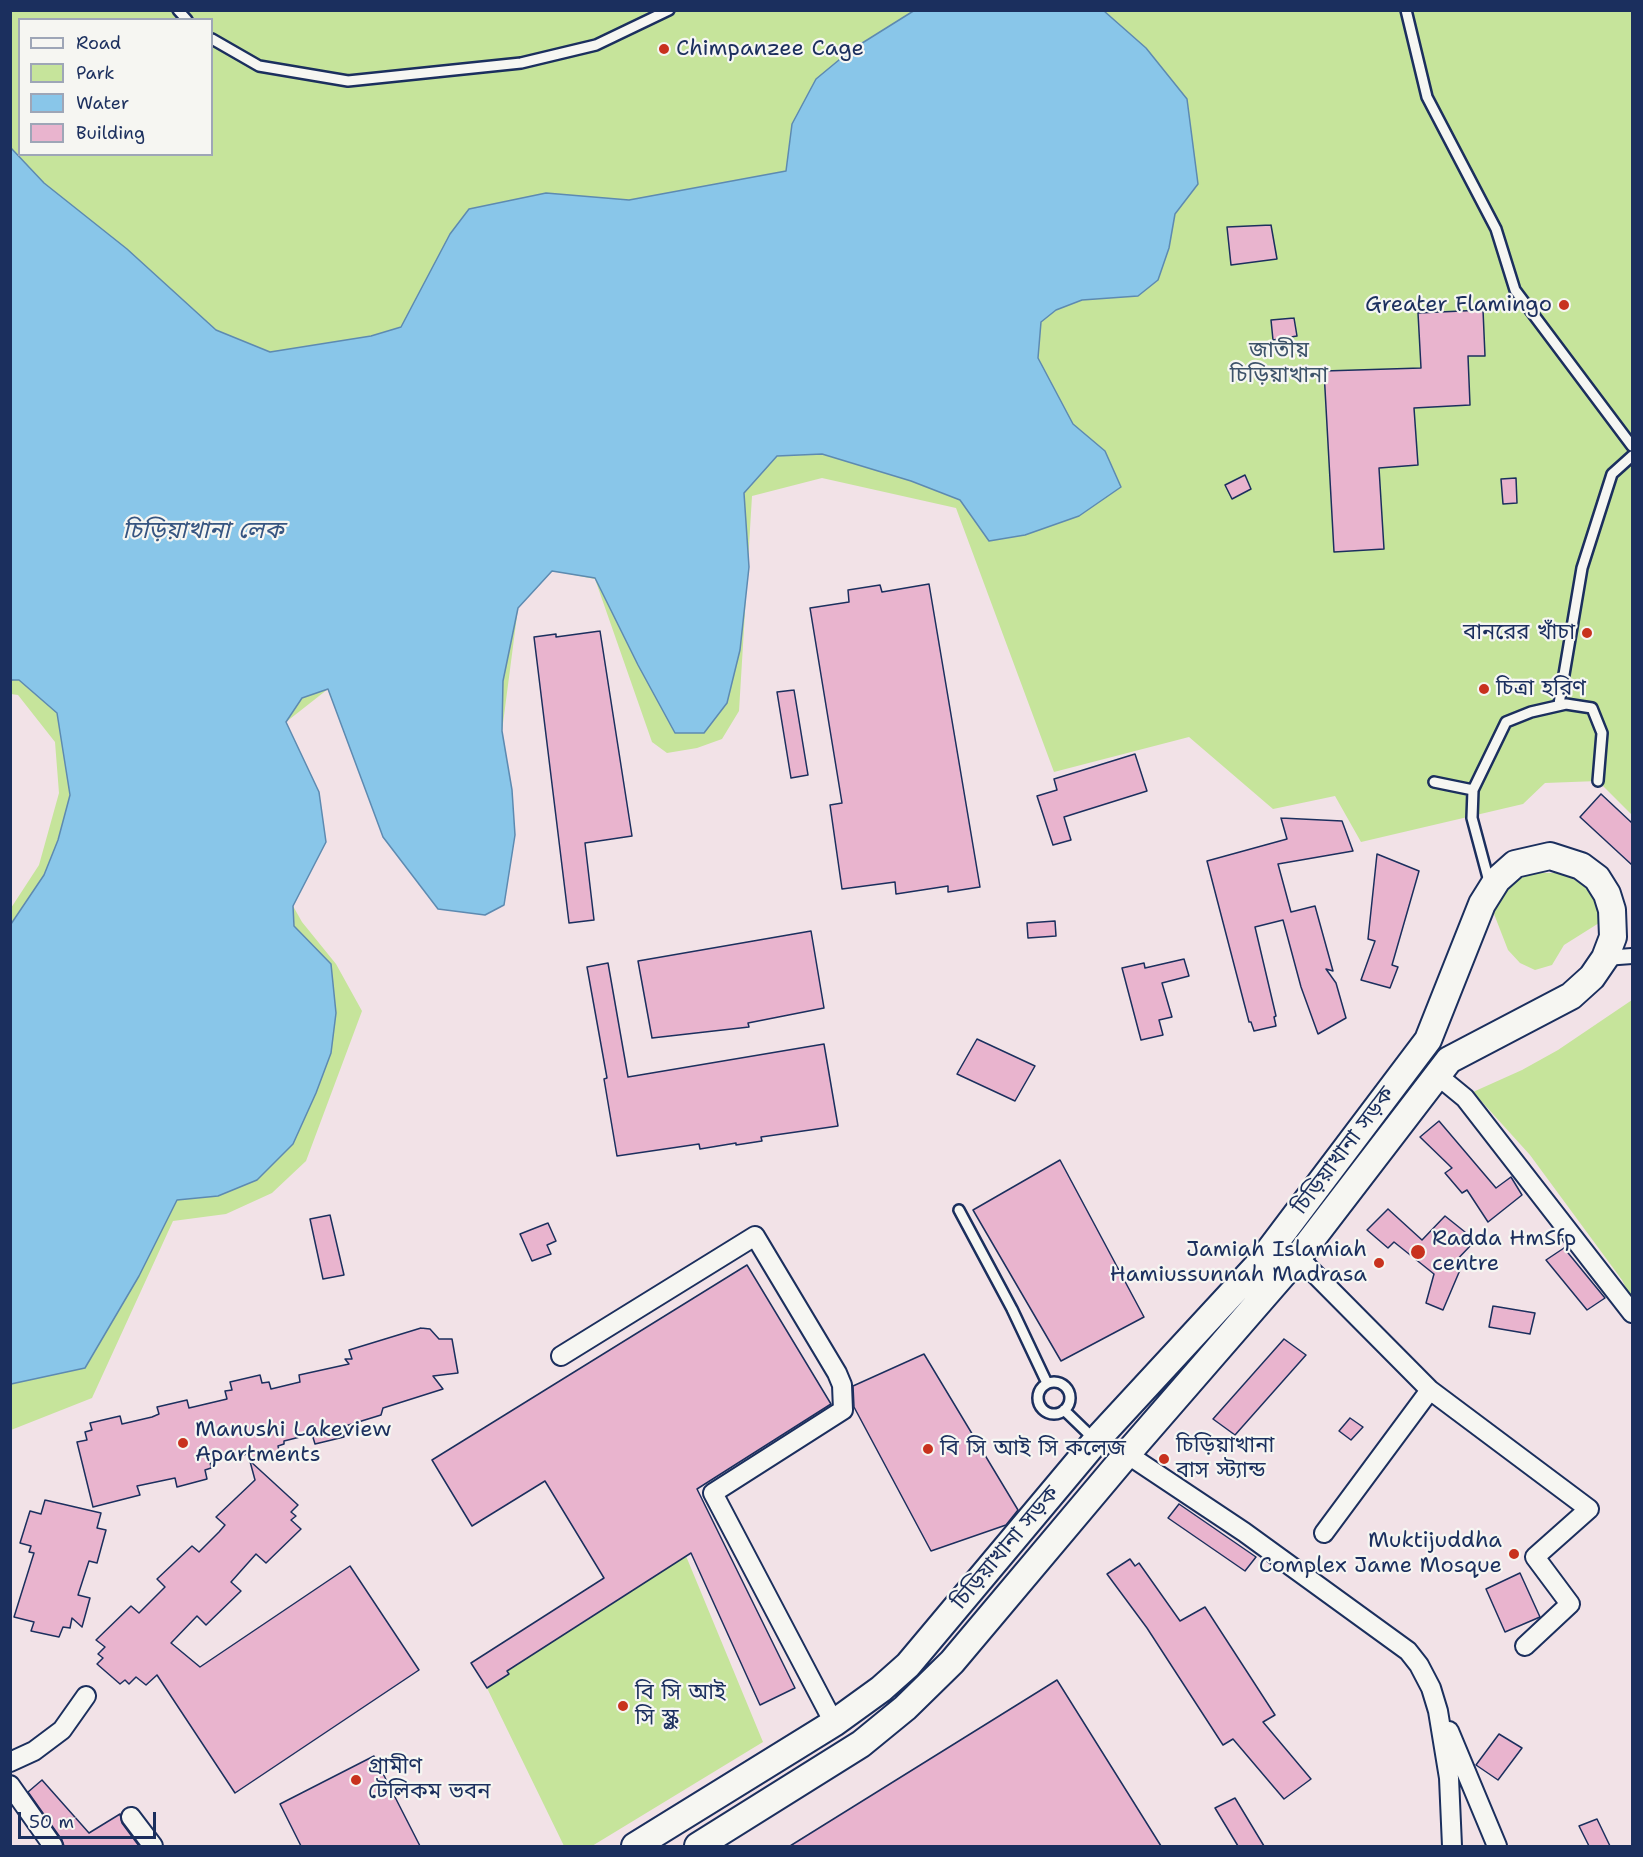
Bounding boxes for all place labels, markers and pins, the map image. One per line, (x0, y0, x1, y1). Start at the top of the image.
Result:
place label: Chimpanzee Cage (676, 36, 864, 62)
marker: Chimpanzee Cage (657, 42, 671, 56)
place label: Greater Flamingo (1365, 292, 1552, 318)
marker: Greater Flamingo (1557, 298, 1571, 312)
place label: বানরের খাঁচা (1463, 620, 1575, 646)
marker: বানরের খাঁচা (1580, 626, 1594, 640)
place label: চিত্রা হরিণ (1496, 676, 1586, 702)
marker: চিত্রা হরিণ (1477, 682, 1491, 696)
place label: Radda HmSfp centre (1432, 1226, 1576, 1278)
place label: Jamiah Islamiah Hamiussunnah Madrasa (1110, 1237, 1367, 1288)
marker: Radda HmSfp centre (1409, 1243, 1427, 1261)
marker: Jamiah Islamiah Hamiussunnah Madrasa (1372, 1256, 1386, 1270)
place label: Manushi Lakeview Apartments (195, 1417, 391, 1468)
place label: চিড়িয়াখানা বাস স্ট্যান্ড (1176, 1433, 1274, 1484)
marker: Manushi Lakeview Apartments (176, 1436, 190, 1450)
place label: বি সি আই সি কলেজ (940, 1436, 1126, 1462)
marker: বি সি আই সি কলেজ (921, 1442, 935, 1456)
marker: চিড়িয়াখানা বাস স্ট্যান্ড (1157, 1452, 1171, 1466)
place label: Muktijuddha Complex Jame Mosque (1259, 1528, 1502, 1580)
marker: Muktijuddha Complex Jame Mosque (1507, 1547, 1521, 1561)
place label: বি সি আই সি স্কুল (635, 1680, 726, 1732)
marker: বি সি আই সি স্কুল (616, 1699, 630, 1713)
place label: গ্রামীণ টেলিকম ভবন (368, 1754, 490, 1806)
marker: গ্রামীণ টেলিকম ভবন (349, 1773, 363, 1787)

